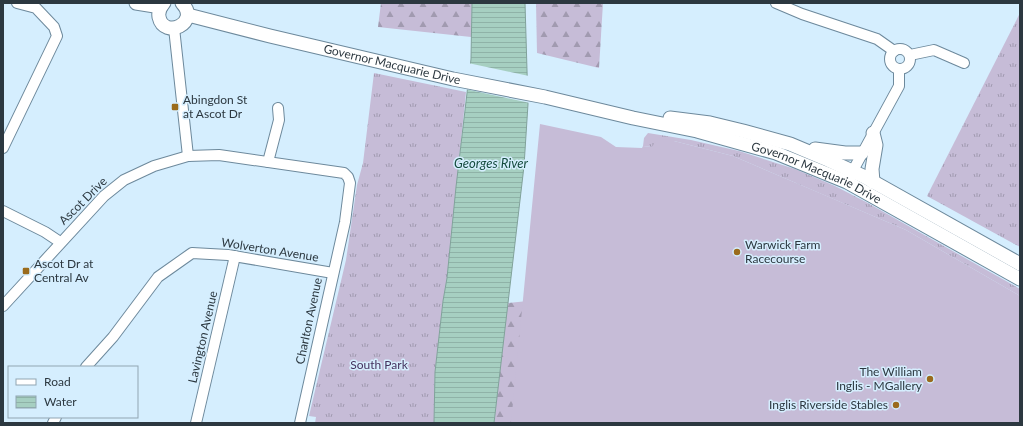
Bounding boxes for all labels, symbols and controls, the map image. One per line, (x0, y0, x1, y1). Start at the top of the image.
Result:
street label: Governor Macquarie Drive (322, 41, 462, 87)
place label: Abingdon St at Ascot Dr (183, 92, 248, 121)
marker: Abingdon St at Ascot Dr (170, 102, 180, 112)
street label: Governor Macquarie Drive (750, 139, 884, 207)
water label: Georges River (454, 155, 528, 171)
street label: Ascot Drive (56, 174, 110, 228)
street label: Wolverton Avenue (220, 234, 320, 265)
place label: Warwick Farm Racecourse (745, 237, 821, 266)
marker: Warwick Farm Racecourse (732, 247, 742, 257)
place label: Ascot Dr at Central Av (34, 256, 94, 285)
marker: Ascot Dr at Central Av (21, 266, 31, 276)
street label: Charlton Avenue (292, 276, 325, 366)
street label: Lavington Avenue (185, 289, 220, 384)
park label: South Park (350, 357, 409, 372)
place label: The William Inglis - MGallery (836, 364, 923, 393)
legend (8, 366, 138, 418)
text: Road (44, 374, 71, 389)
marker: The William Inglis - MGallery (925, 374, 935, 384)
text: Water (44, 394, 77, 409)
place label: Inglis Riverside Stables (769, 397, 888, 412)
marker: Inglis Riverside Stables (891, 400, 901, 410)

